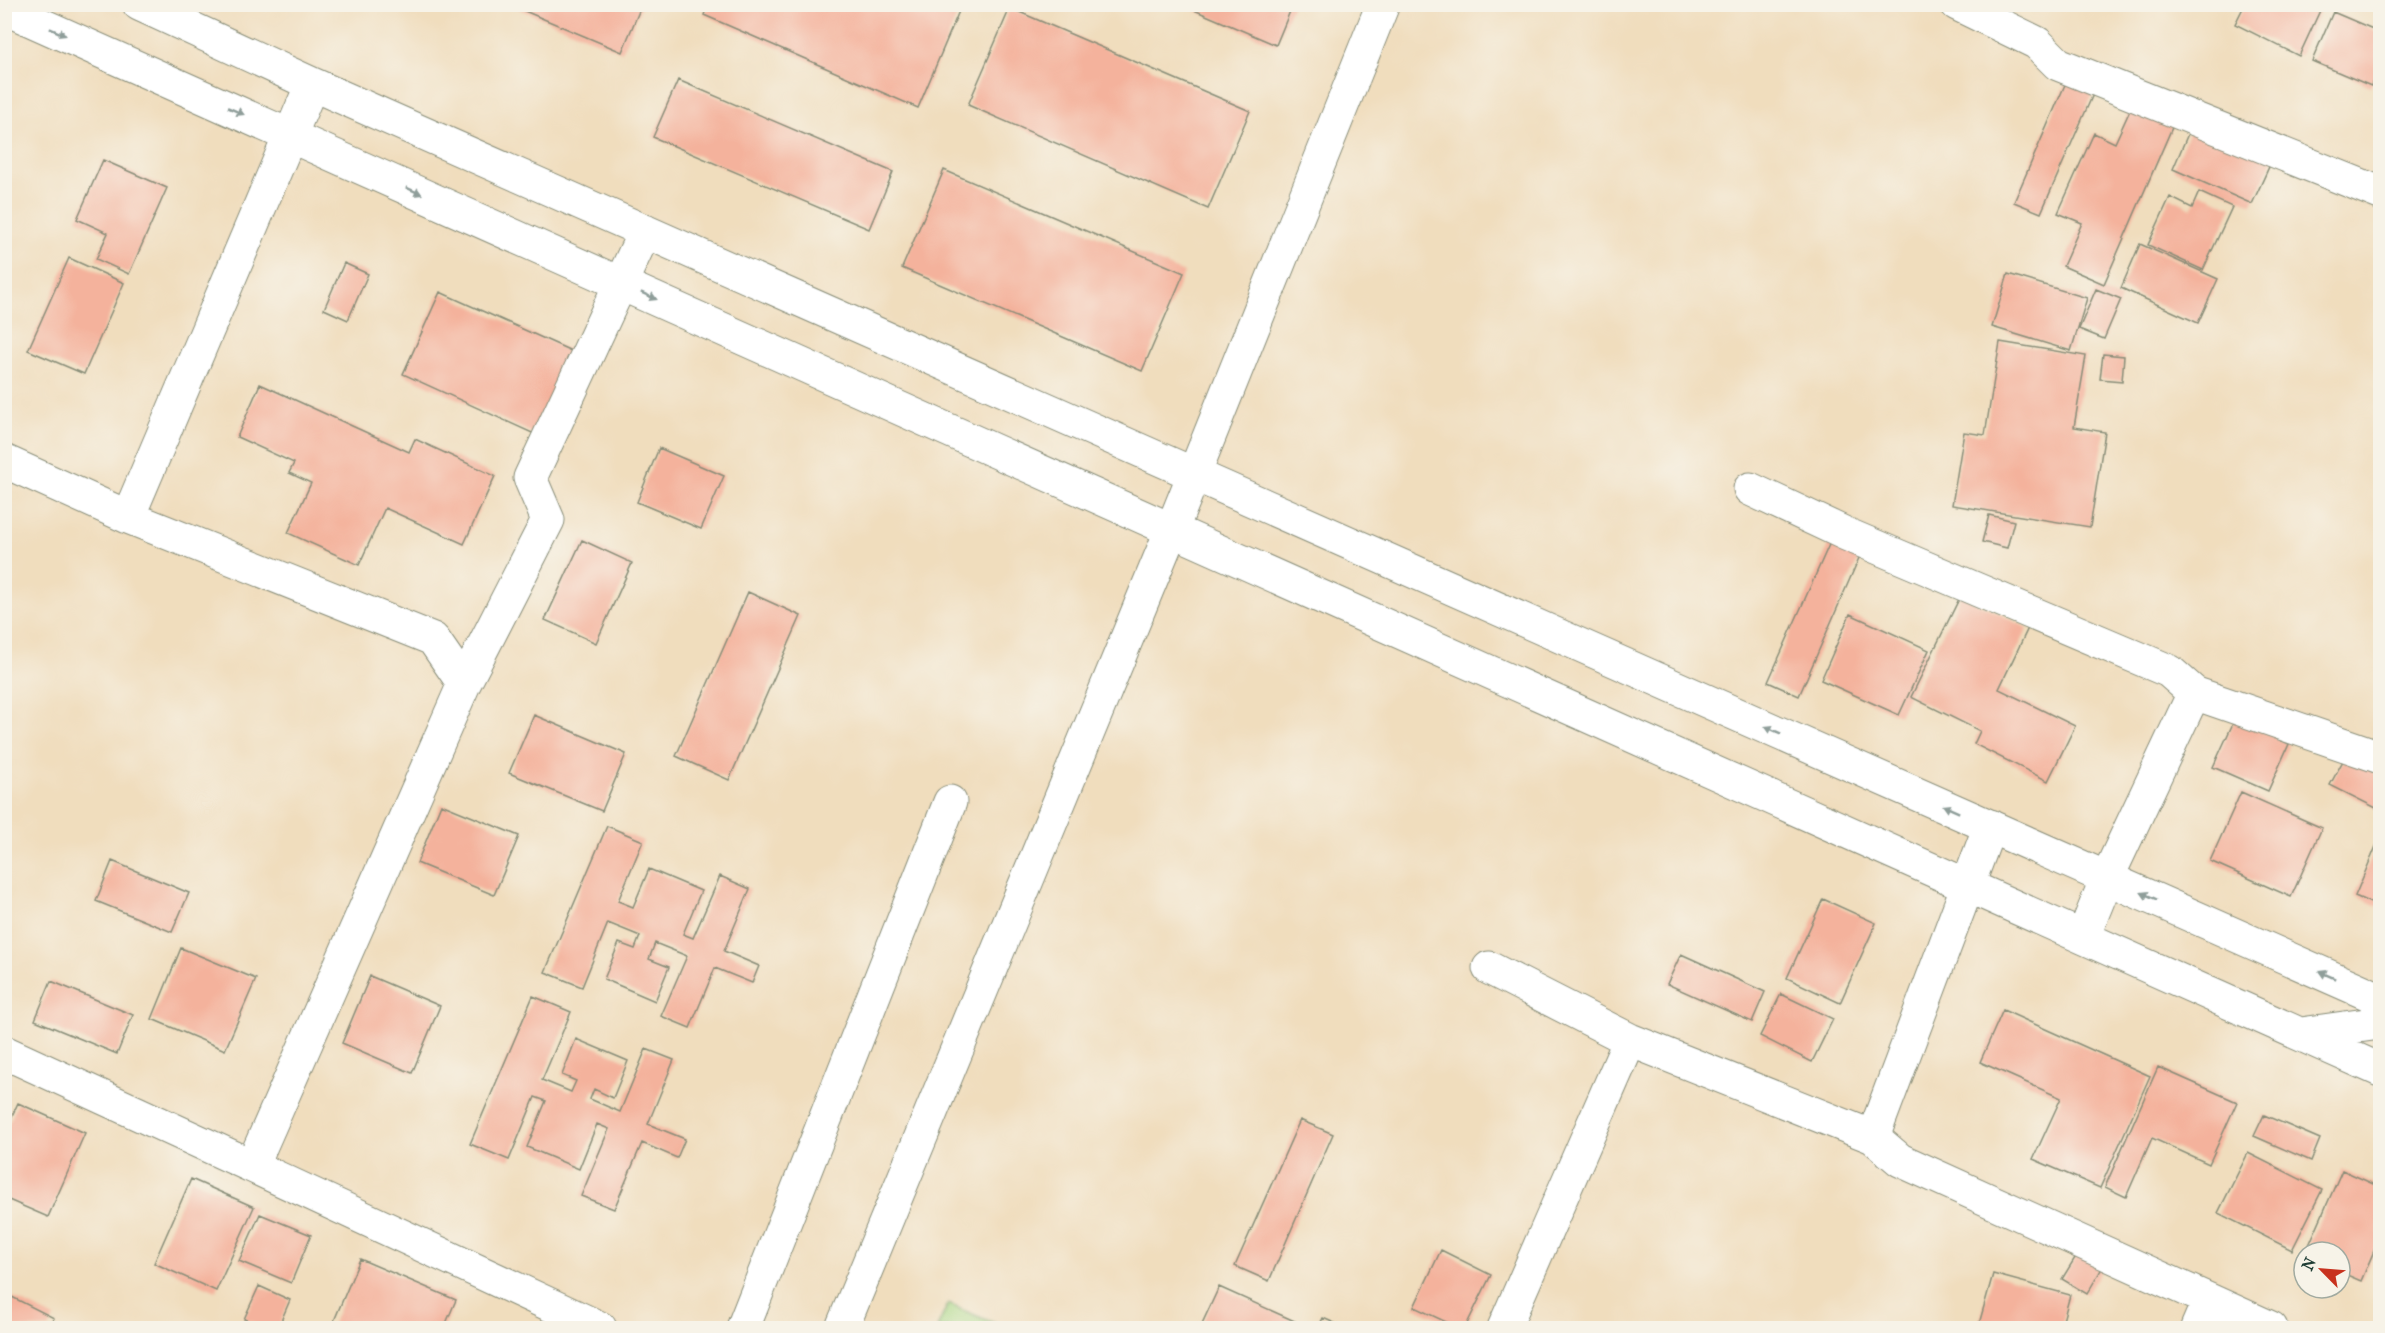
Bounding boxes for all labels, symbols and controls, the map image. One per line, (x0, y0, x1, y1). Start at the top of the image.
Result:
one-way arrow (49, 27, 66, 36)
one-way arrow (227, 107, 244, 116)
one-way arrow (405, 187, 423, 196)
one-way arrow (641, 291, 659, 301)
one-way arrow (1763, 725, 1781, 735)
one-way arrow (1942, 804, 1960, 814)
one-way arrow (2140, 892, 2157, 901)
one-way arrow (2318, 970, 2336, 979)
north arrow (2292, 1240, 2352, 1300)
text: N (2298, 1254, 2320, 1273)

